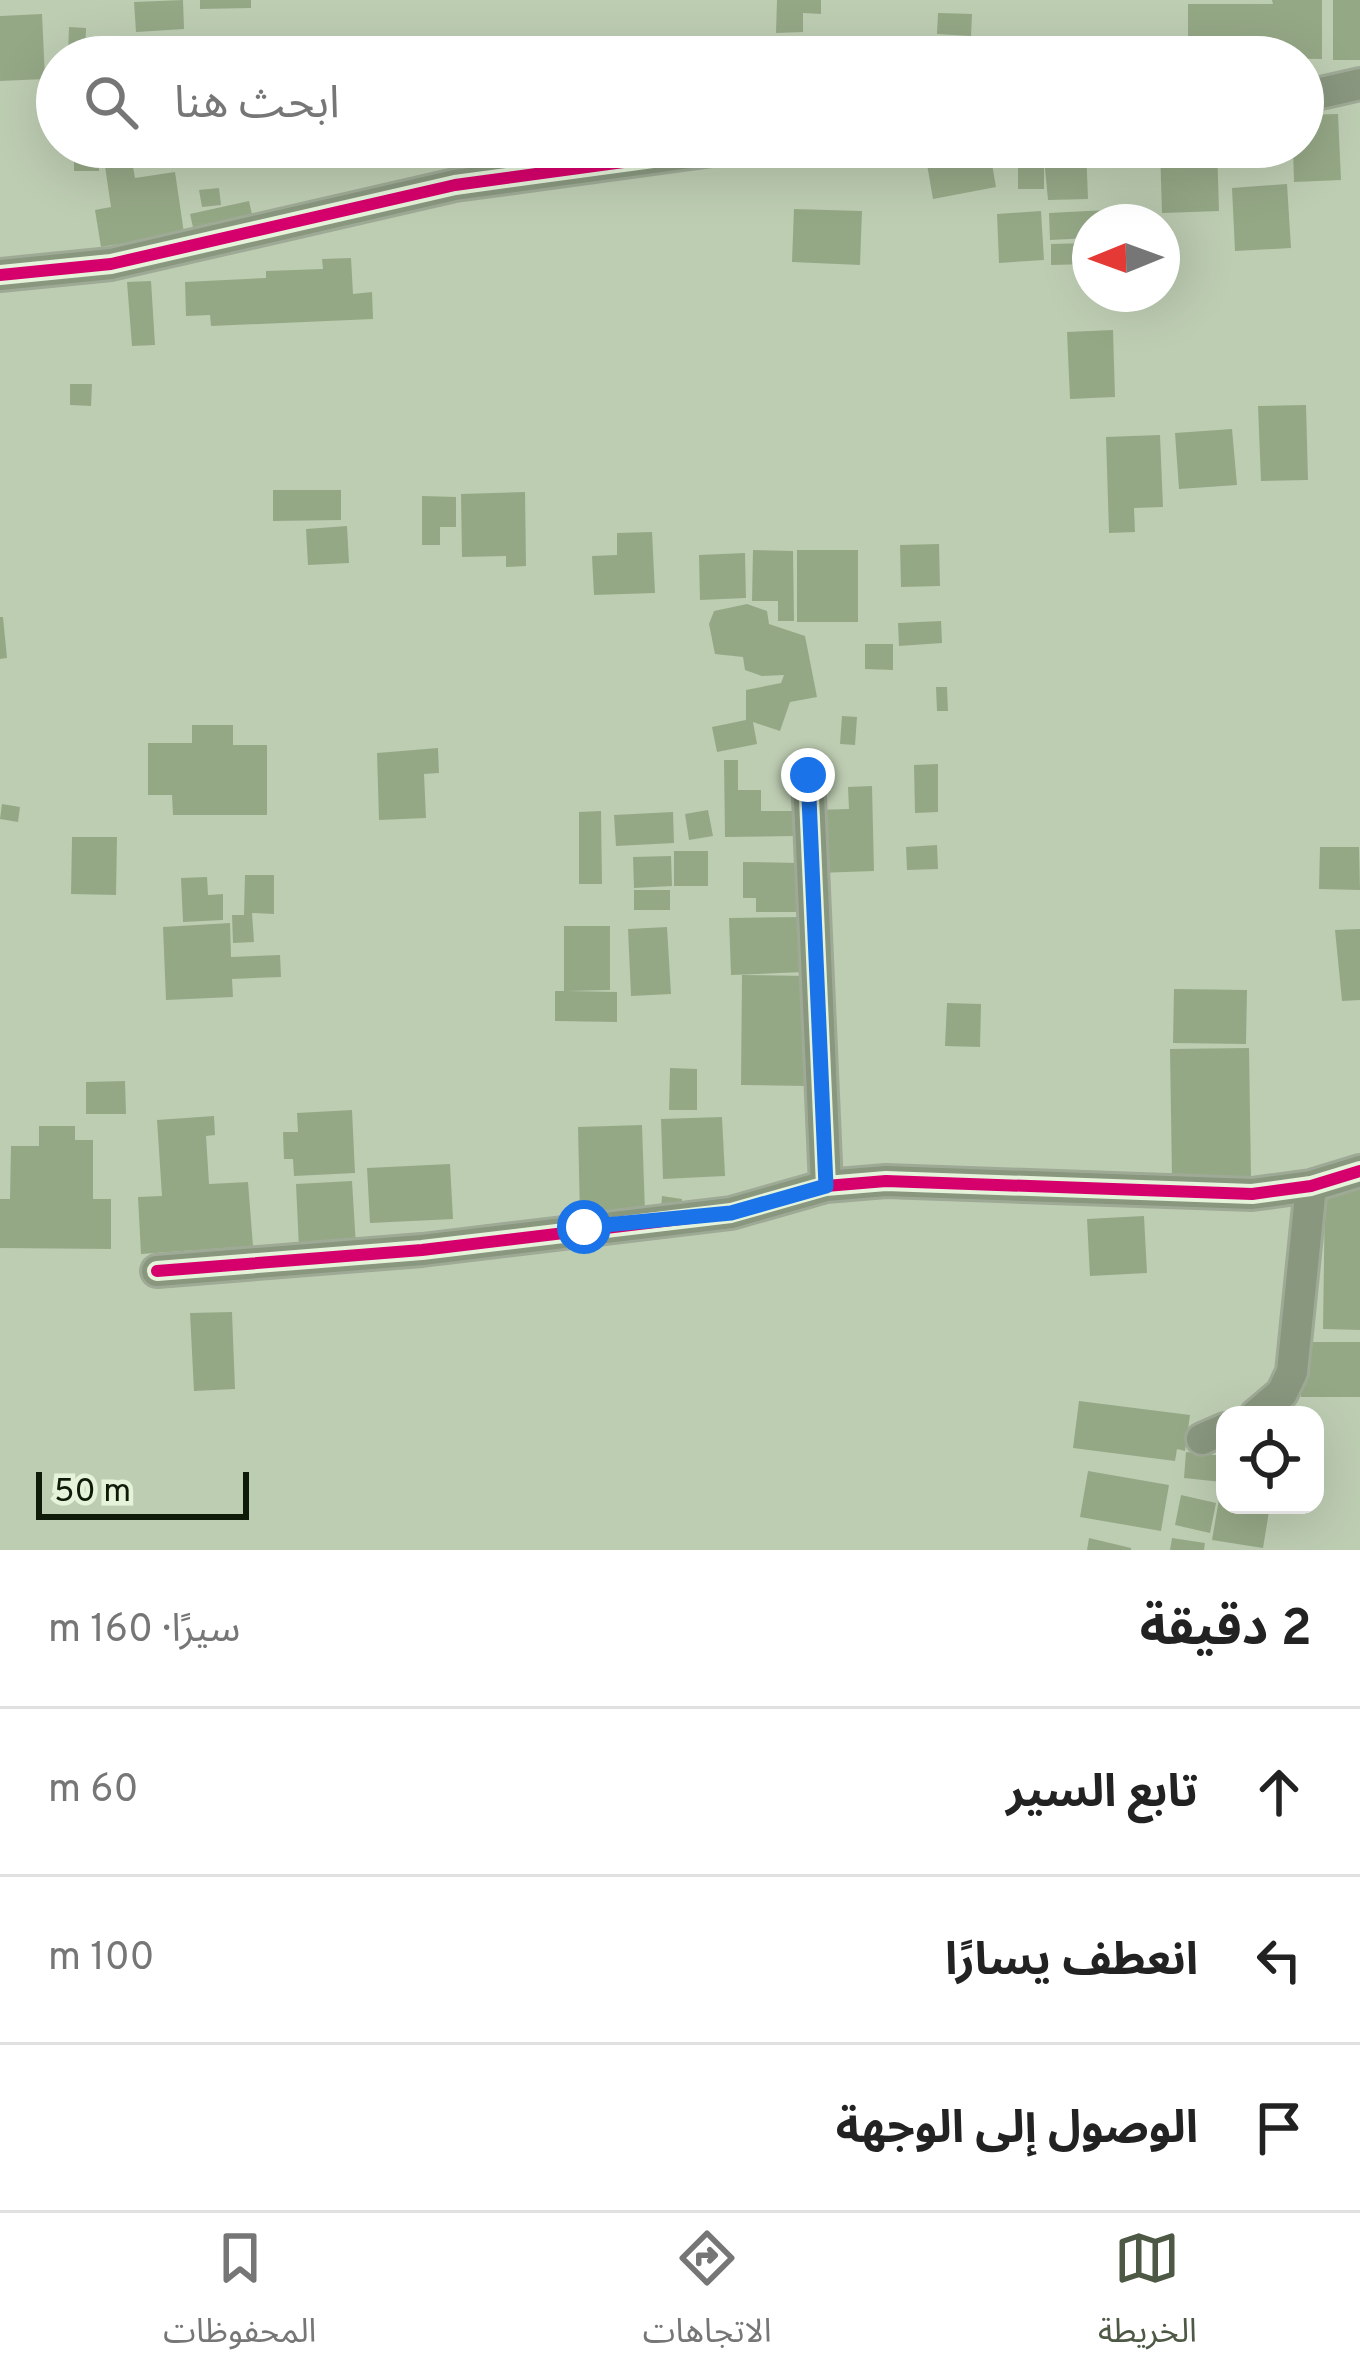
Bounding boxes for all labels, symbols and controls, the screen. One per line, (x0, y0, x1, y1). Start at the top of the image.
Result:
search box (36, 36, 1324, 168)
icon: search (78, 69, 144, 135)
text: ابحث هنا (174, 77, 340, 134)
north arrow (1072, 204, 1180, 312)
route end (781, 748, 835, 802)
route start (557, 1200, 611, 1254)
map controls (1216, 1406, 1324, 1514)
button: locate (1216, 1406, 1324, 1514)
scale bar (36, 1466, 249, 1519)
text: 50 m (54, 1472, 131, 1514)
text: 2 دقيقة (1140, 1599, 1312, 1664)
text: سيرًا · 160 m (48, 1607, 240, 1656)
icon: ahead (1246, 1759, 1312, 1825)
text: تابع السير (1006, 1766, 1198, 1823)
text: 60 m (48, 1767, 139, 1816)
icon: left (1246, 1927, 1312, 1993)
text: انعطف يسارًا (945, 1934, 1198, 1991)
text: 100 m (48, 1935, 155, 1984)
icon: arrive (1246, 2095, 1312, 2161)
text: الوصول إلى الوجهة (836, 2102, 1198, 2159)
tab: المحفوظات (163, 2225, 316, 2366)
tab: الاتجاهات (643, 2225, 772, 2366)
tab: الخريطة (1098, 2225, 1197, 2366)

